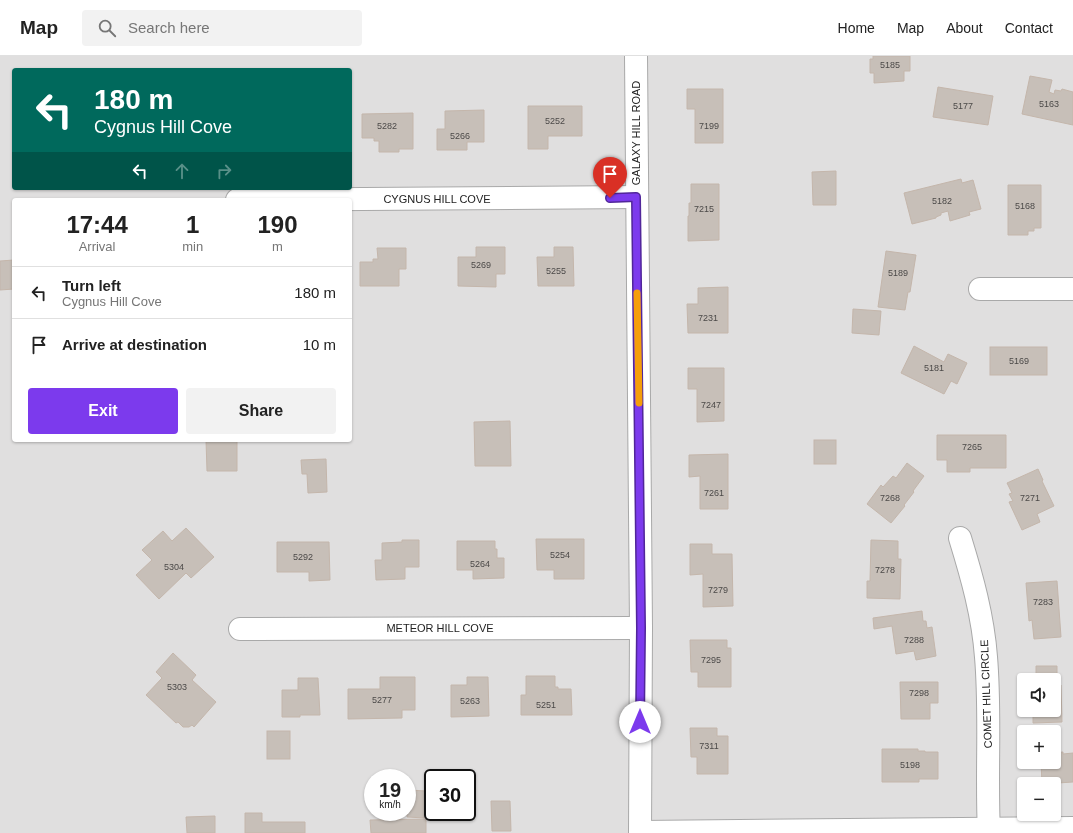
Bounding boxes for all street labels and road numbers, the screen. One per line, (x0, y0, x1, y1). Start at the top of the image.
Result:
street label: GALAXY HILL ROAD (630, 81, 642, 185)
street label: CYGNUS HILL COVE (383, 193, 491, 205)
street label: METEOR HILL COVE (386, 622, 494, 634)
street label: COMET HILL CIRCLE (978, 639, 994, 749)

